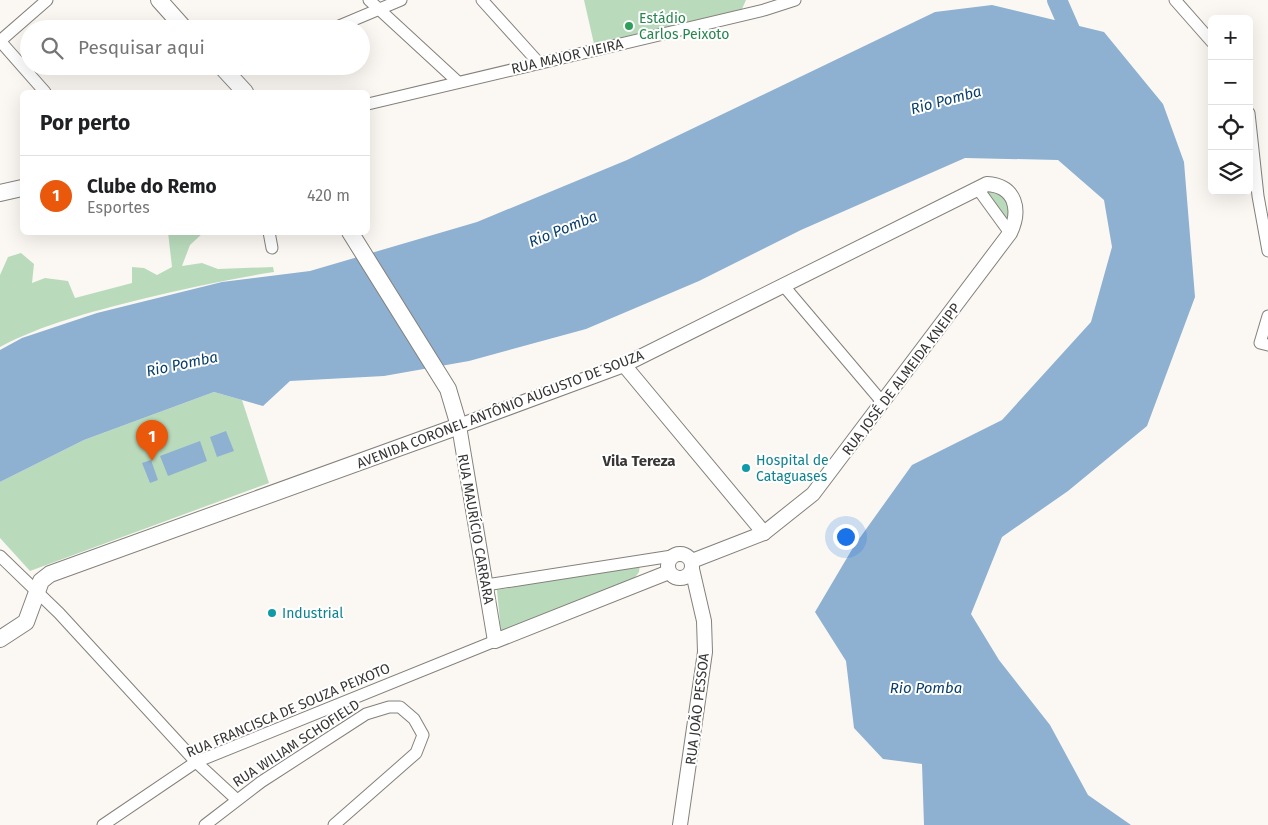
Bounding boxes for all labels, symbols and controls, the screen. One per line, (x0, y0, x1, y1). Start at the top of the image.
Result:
place label: Estádio Carlos Peixoto (639, 10, 729, 43)
map controls (1208, 15, 1253, 195)
button: + (1208, 15, 1253, 60)
search box (20, 20, 370, 75)
marker: Estádio Carlos Peixoto (623, 20, 635, 32)
icon: search (38, 34, 66, 62)
street label: RUA MAJOR VIEIRA (510, 35, 625, 78)
text: Pesquisar aqui (78, 36, 205, 59)
button: − (1208, 60, 1253, 105)
water label: Rio Pomba (909, 82, 983, 118)
button: locate (1208, 105, 1253, 150)
text: Por perto (40, 110, 130, 136)
button: layers (1208, 150, 1253, 195)
text: Clube do Remo (87, 175, 217, 198)
text: 1 (52, 186, 60, 205)
text: 420 m (307, 186, 350, 205)
text: Esportes (87, 198, 150, 217)
water label: Rio Pomba (526, 207, 600, 251)
street label: RUA JOSÉ DE ALMEIDA KNEIPP (838, 299, 964, 459)
street label: AVENIDA CORONEL ANTÔNIO AUGUSTO DE SOUZA (354, 346, 646, 472)
water label: Rio Pomba (145, 348, 219, 380)
pin: 1 (136, 420, 168, 461)
street label: RUA MAURÍCIO CARRARA (454, 452, 498, 606)
district label: Vila Tereza (601, 452, 676, 470)
place label: Hospital de Cataguases (756, 452, 829, 485)
marker: Hospital de Cataguases (740, 462, 752, 474)
your location (833, 524, 859, 550)
place label: Industrial (282, 605, 343, 622)
marker: Industrial (266, 607, 278, 619)
street label: RUA JOÃO PESSOA (682, 652, 713, 766)
street label: RUA FRANCISCA DE SOUZA PEIXOTO (184, 660, 393, 761)
water label: Rio Pomba (890, 679, 962, 697)
street label: RUA WILIAM SCHOFIELD (230, 696, 363, 791)

